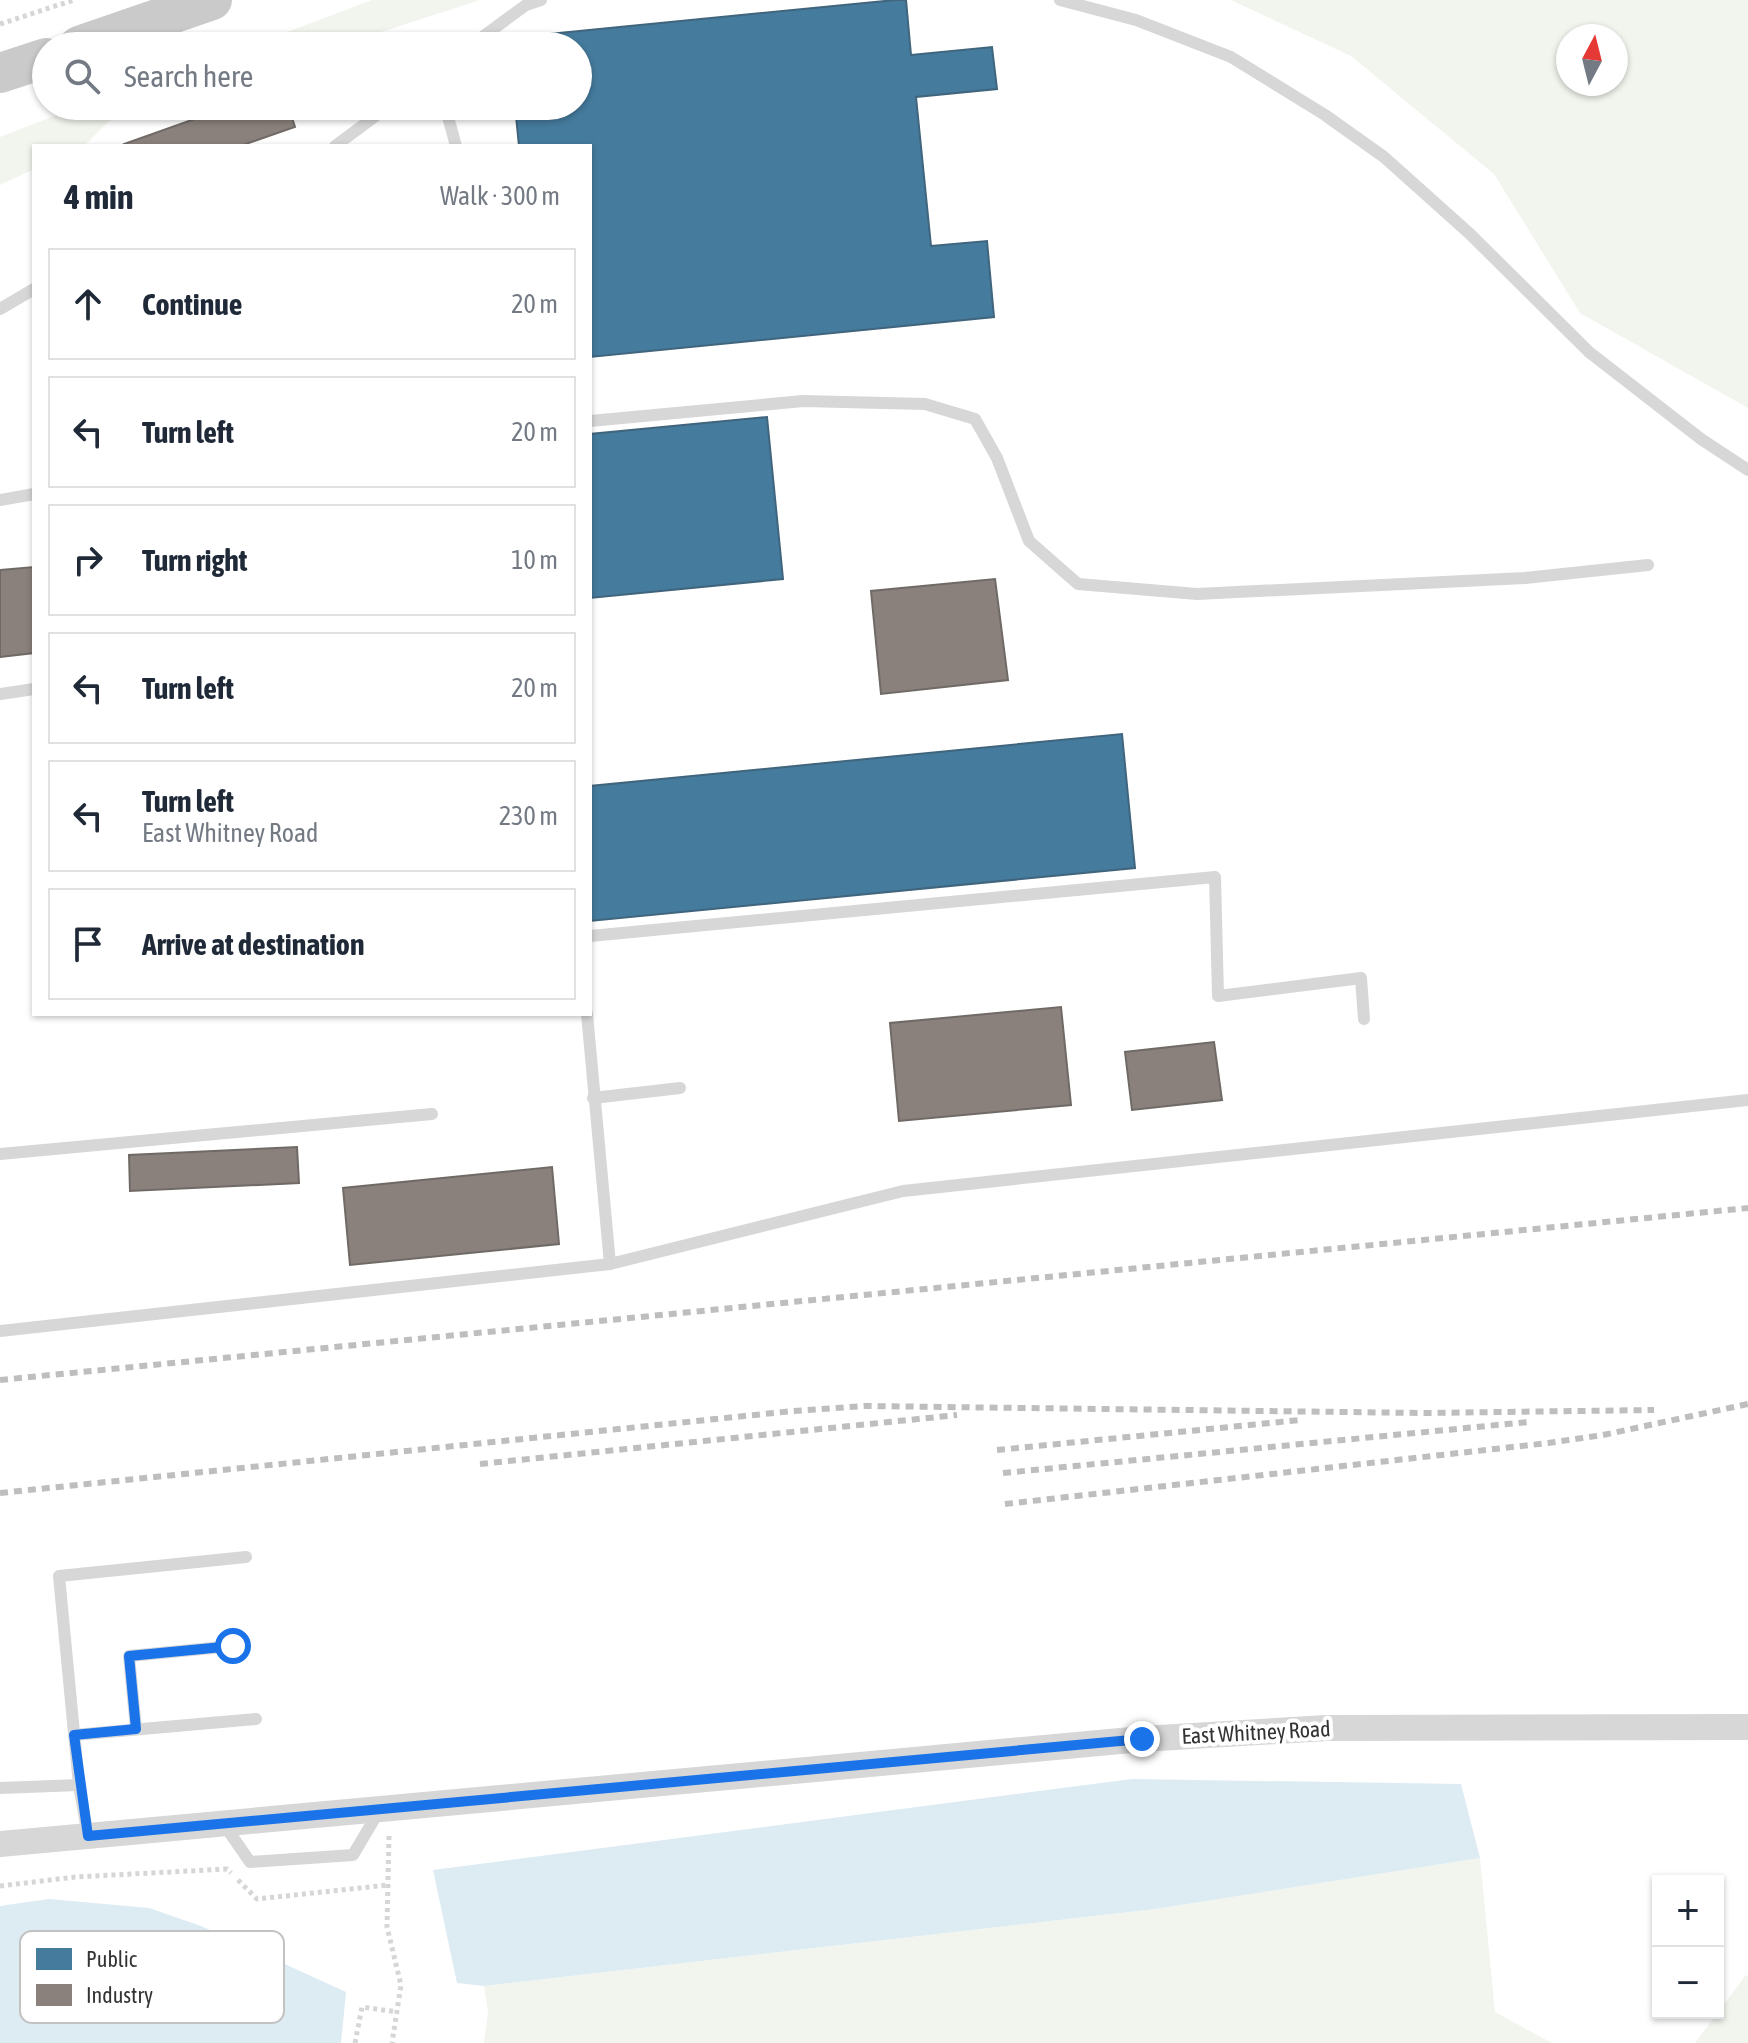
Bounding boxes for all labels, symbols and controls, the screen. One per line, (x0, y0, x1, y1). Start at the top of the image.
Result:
north arrow (1556, 24, 1628, 96)
search box (32, 32, 592, 120)
icon: search (60, 54, 104, 98)
text: Search here (124, 59, 253, 93)
text: 4 min (64, 177, 133, 216)
text: Walk · 300 m (440, 181, 560, 211)
icon: ahead (66, 282, 110, 326)
text: Continue (142, 287, 242, 321)
text: 20 m (511, 289, 558, 319)
icon: left (66, 410, 110, 454)
text: Turn left (142, 415, 234, 449)
text: 20 m (511, 417, 558, 447)
icon: right (66, 538, 110, 582)
text: Turn right (142, 543, 248, 577)
text: 10 m (511, 545, 558, 575)
icon: left (66, 666, 110, 710)
text: Turn left (142, 671, 234, 705)
text: 20 m (511, 673, 558, 703)
text: Turn left (142, 784, 234, 818)
icon: left (66, 794, 110, 838)
text: 230 m (499, 801, 558, 831)
text: East Whitney Road (142, 818, 318, 848)
icon: arrive (66, 922, 110, 966)
text: Arrive at destination (142, 927, 364, 961)
route start (215, 1628, 251, 1664)
street label: East Whitney Road (1181, 1715, 1331, 1749)
route end (1124, 1721, 1160, 1757)
map controls (1652, 1875, 1724, 2019)
button: + (1652, 1875, 1724, 1947)
legend (20, 1931, 284, 2023)
text: Public (86, 1946, 138, 1972)
button: − (1652, 1947, 1724, 2019)
text: Industry (86, 1982, 153, 2008)

